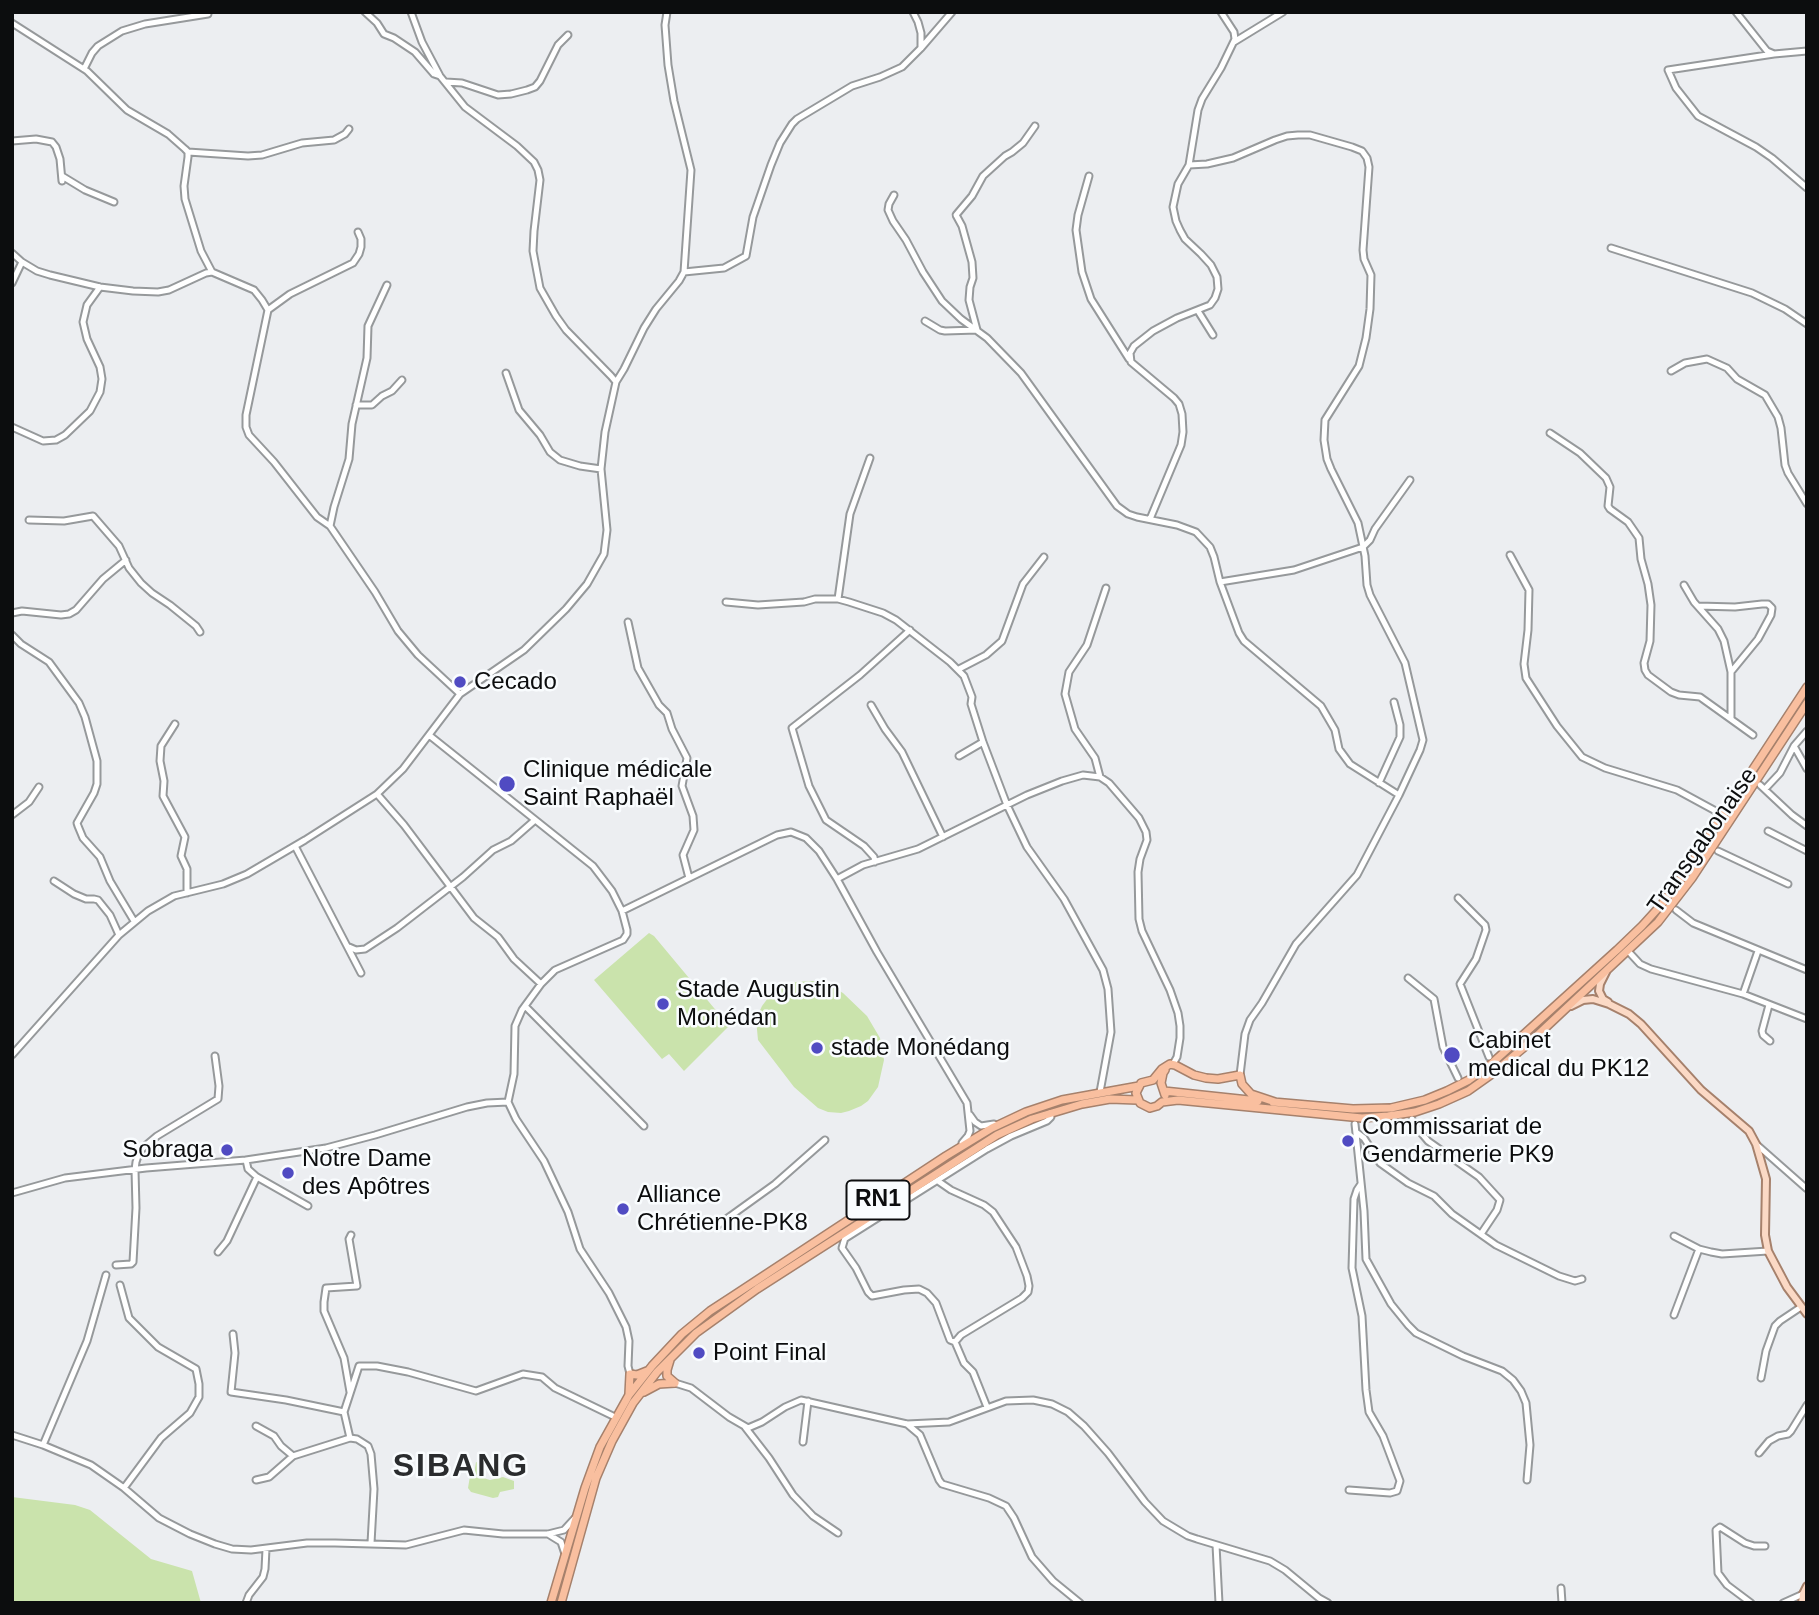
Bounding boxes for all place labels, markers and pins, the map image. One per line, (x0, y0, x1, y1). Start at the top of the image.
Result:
place label: Cecado (474, 668, 557, 696)
marker: Cecado (452, 674, 468, 690)
place label: Clinique médicale Saint Raphaël (523, 756, 712, 812)
marker: Clinique médicale Saint Raphaël (497, 774, 517, 794)
place label: Stade Augustin Monédan (677, 976, 840, 1032)
marker: Stade Augustin Monédan (655, 996, 671, 1012)
place label: Cabinet medical du PK12 (1468, 1027, 1649, 1083)
place label: stade Monédang (831, 1034, 1010, 1062)
marker: stade Monédang (809, 1040, 825, 1056)
marker: Cabinet medical du PK12 (1442, 1045, 1462, 1065)
place label: Commissariat de Gendarmerie PK9 (1362, 1113, 1554, 1169)
marker: Commissariat de Gendarmerie PK9 (1340, 1133, 1356, 1149)
place label: Sobraga (122, 1136, 213, 1164)
marker: Sobraga (219, 1142, 235, 1158)
place label: Notre Dame des Apôtres (302, 1145, 431, 1201)
marker: Notre Dame des Apôtres (280, 1165, 296, 1181)
place label: Alliance Chrétienne-PK8 (637, 1181, 808, 1237)
marker: Alliance Chrétienne-PK8 (615, 1201, 631, 1217)
place label: Point Final (713, 1339, 826, 1367)
marker: Point Final (691, 1345, 707, 1361)

